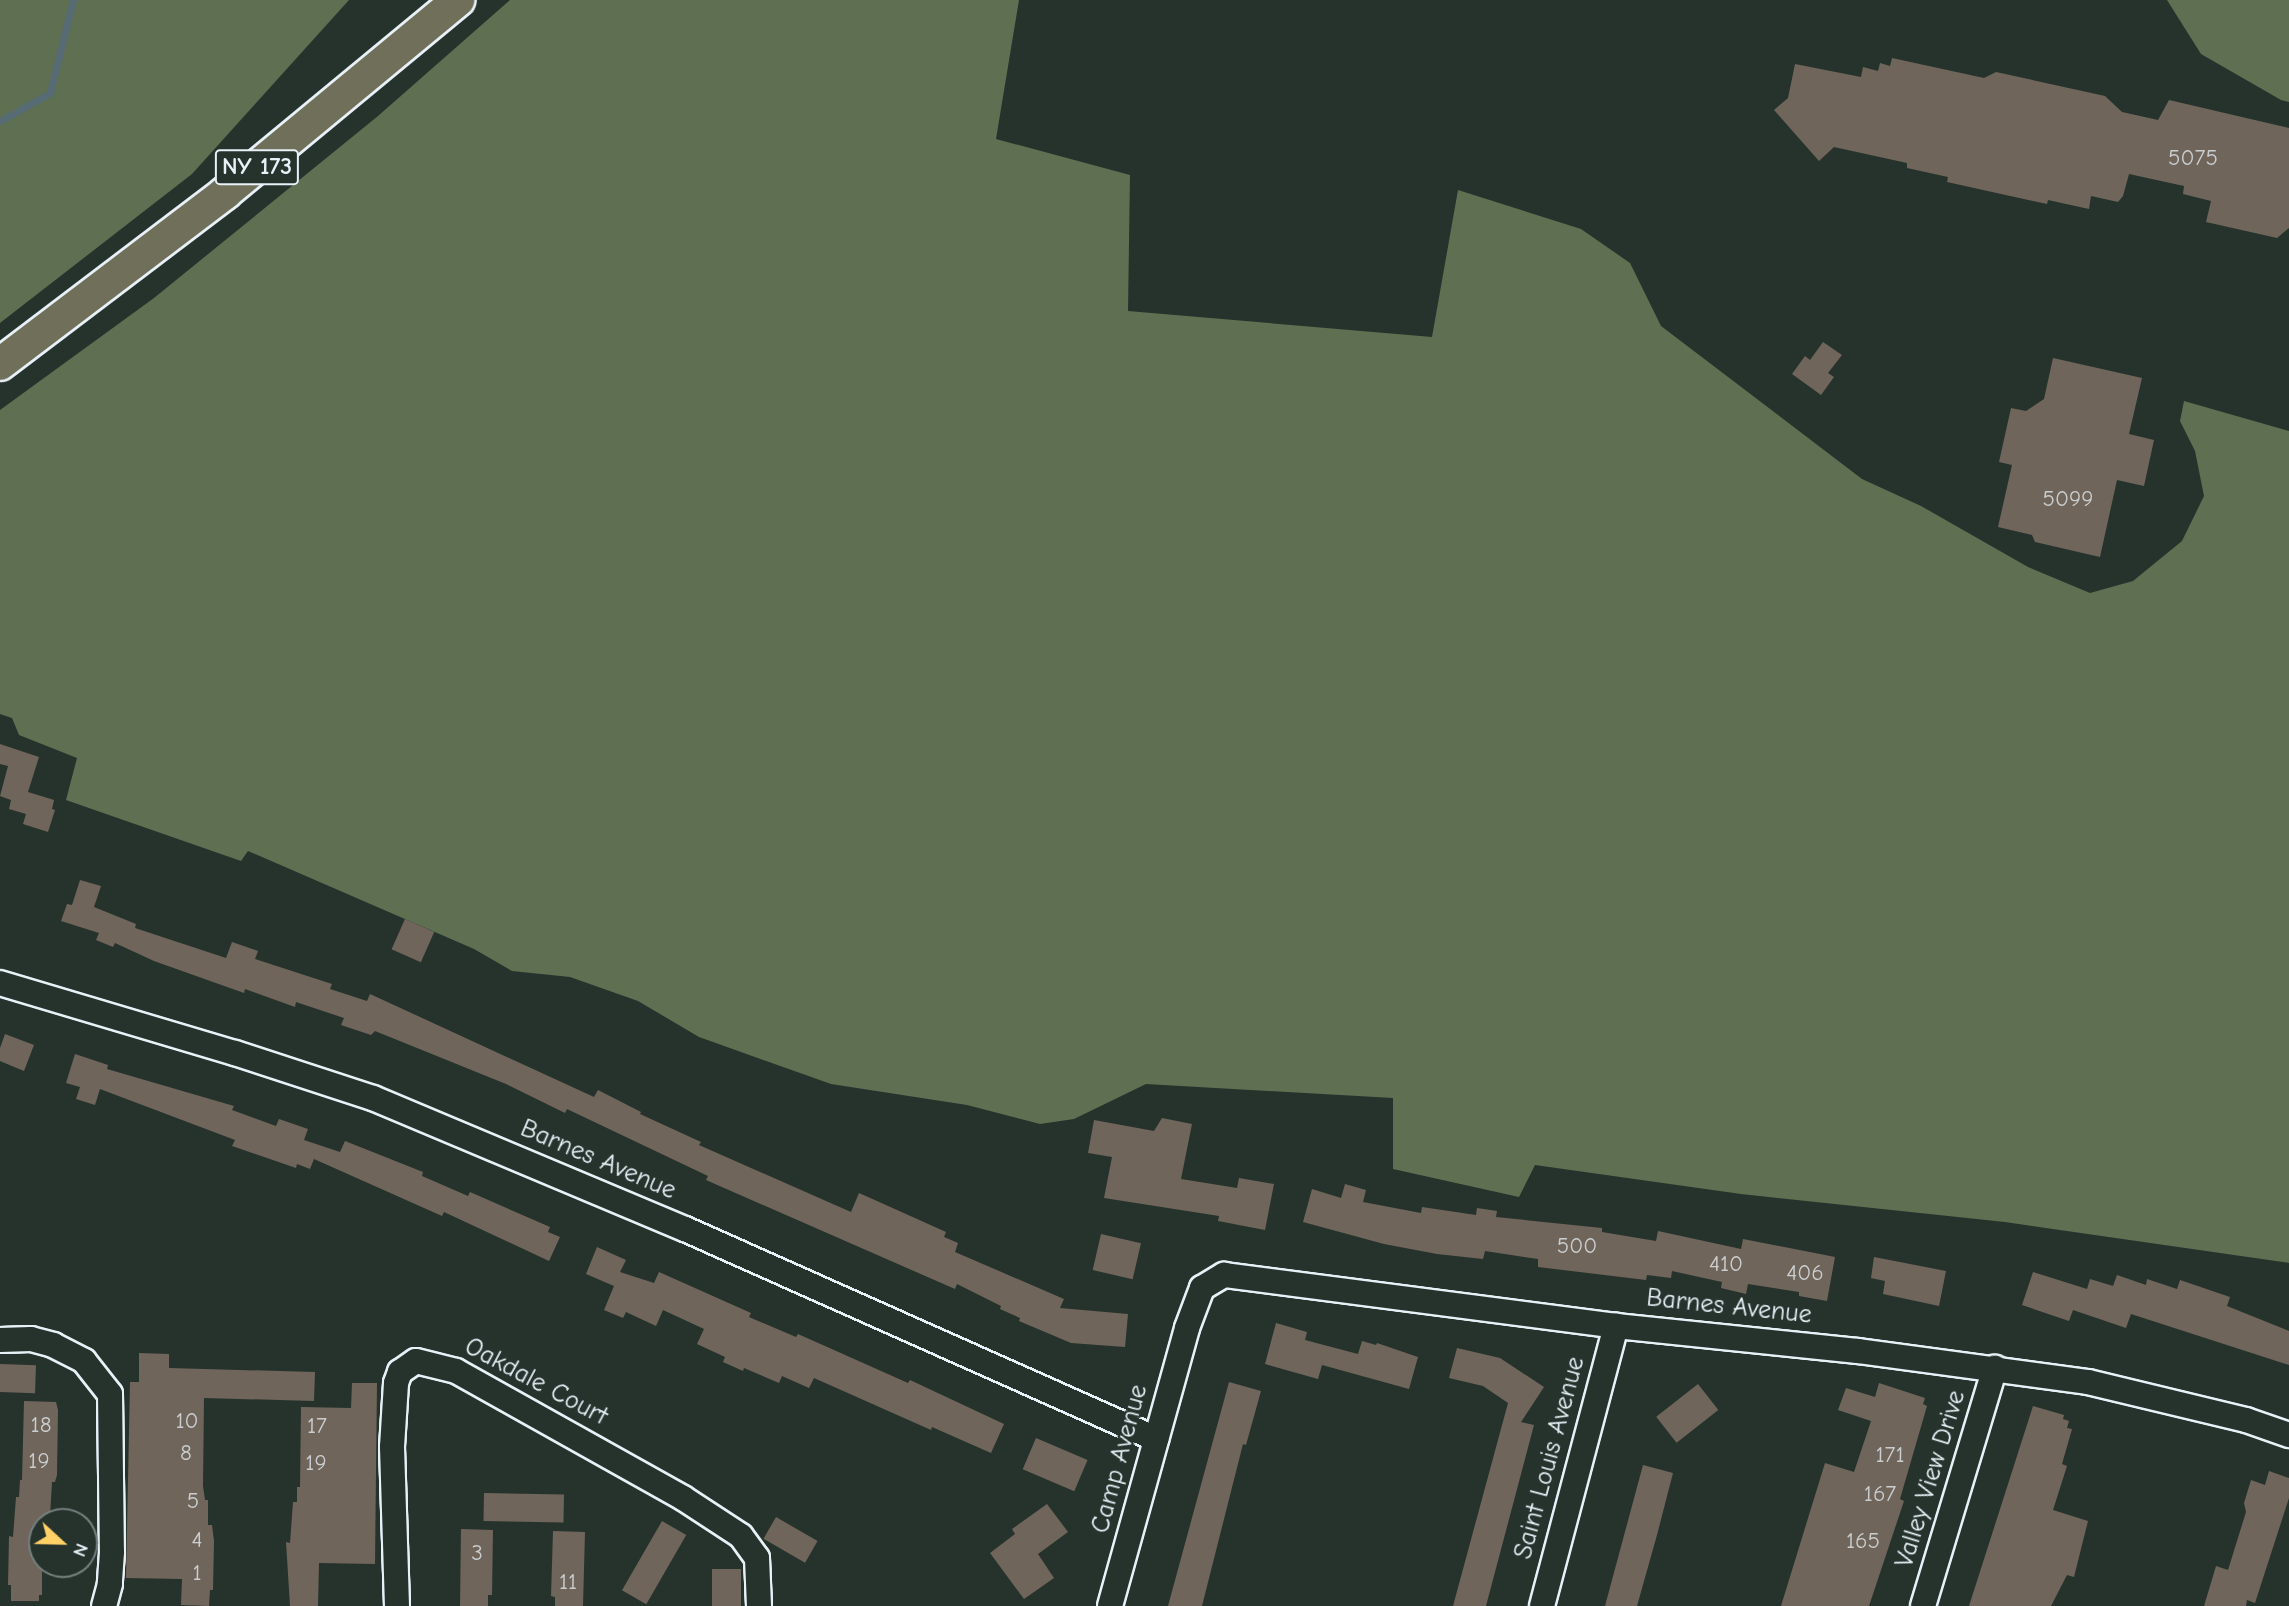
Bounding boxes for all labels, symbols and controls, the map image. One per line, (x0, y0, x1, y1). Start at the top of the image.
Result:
house number: 5075 (2168, 144, 2218, 172)
road number: NY 173 (213, 146, 301, 188)
house number: 5099 (2043, 485, 2093, 513)
street label: Barnes Avenue (516, 1113, 680, 1207)
house number: 500 (1557, 1232, 1597, 1260)
house number: 410 (1709, 1250, 1743, 1278)
house number: 406 (1786, 1259, 1824, 1287)
street label: Barnes Avenue (1645, 1283, 1813, 1331)
street label: Oakdale Court (459, 1331, 613, 1433)
street label: Saint Louis Avenue (1508, 1353, 1592, 1563)
street label: Camp Avenue (1085, 1381, 1155, 1537)
street label: Valley View Drive (1889, 1387, 1973, 1571)
house number: 10 (175, 1407, 199, 1435)
house number: 18 (31, 1411, 51, 1439)
house number: 17 (307, 1412, 327, 1440)
house number: 8 (180, 1439, 192, 1467)
house number: 171 (1875, 1441, 1905, 1469)
house number: 19 (28, 1447, 50, 1475)
house number: 19 (305, 1449, 327, 1477)
house number: 167 (1864, 1480, 1896, 1508)
house number: 5 (187, 1487, 199, 1515)
north arrow (28, 1508, 98, 1578)
house number: 4 (191, 1526, 203, 1554)
house number: 165 (1846, 1527, 1880, 1555)
house number: 3 (471, 1539, 483, 1567)
text: N (68, 1540, 93, 1560)
house number: 1 (192, 1559, 202, 1587)
house number: 11 (559, 1568, 577, 1596)

